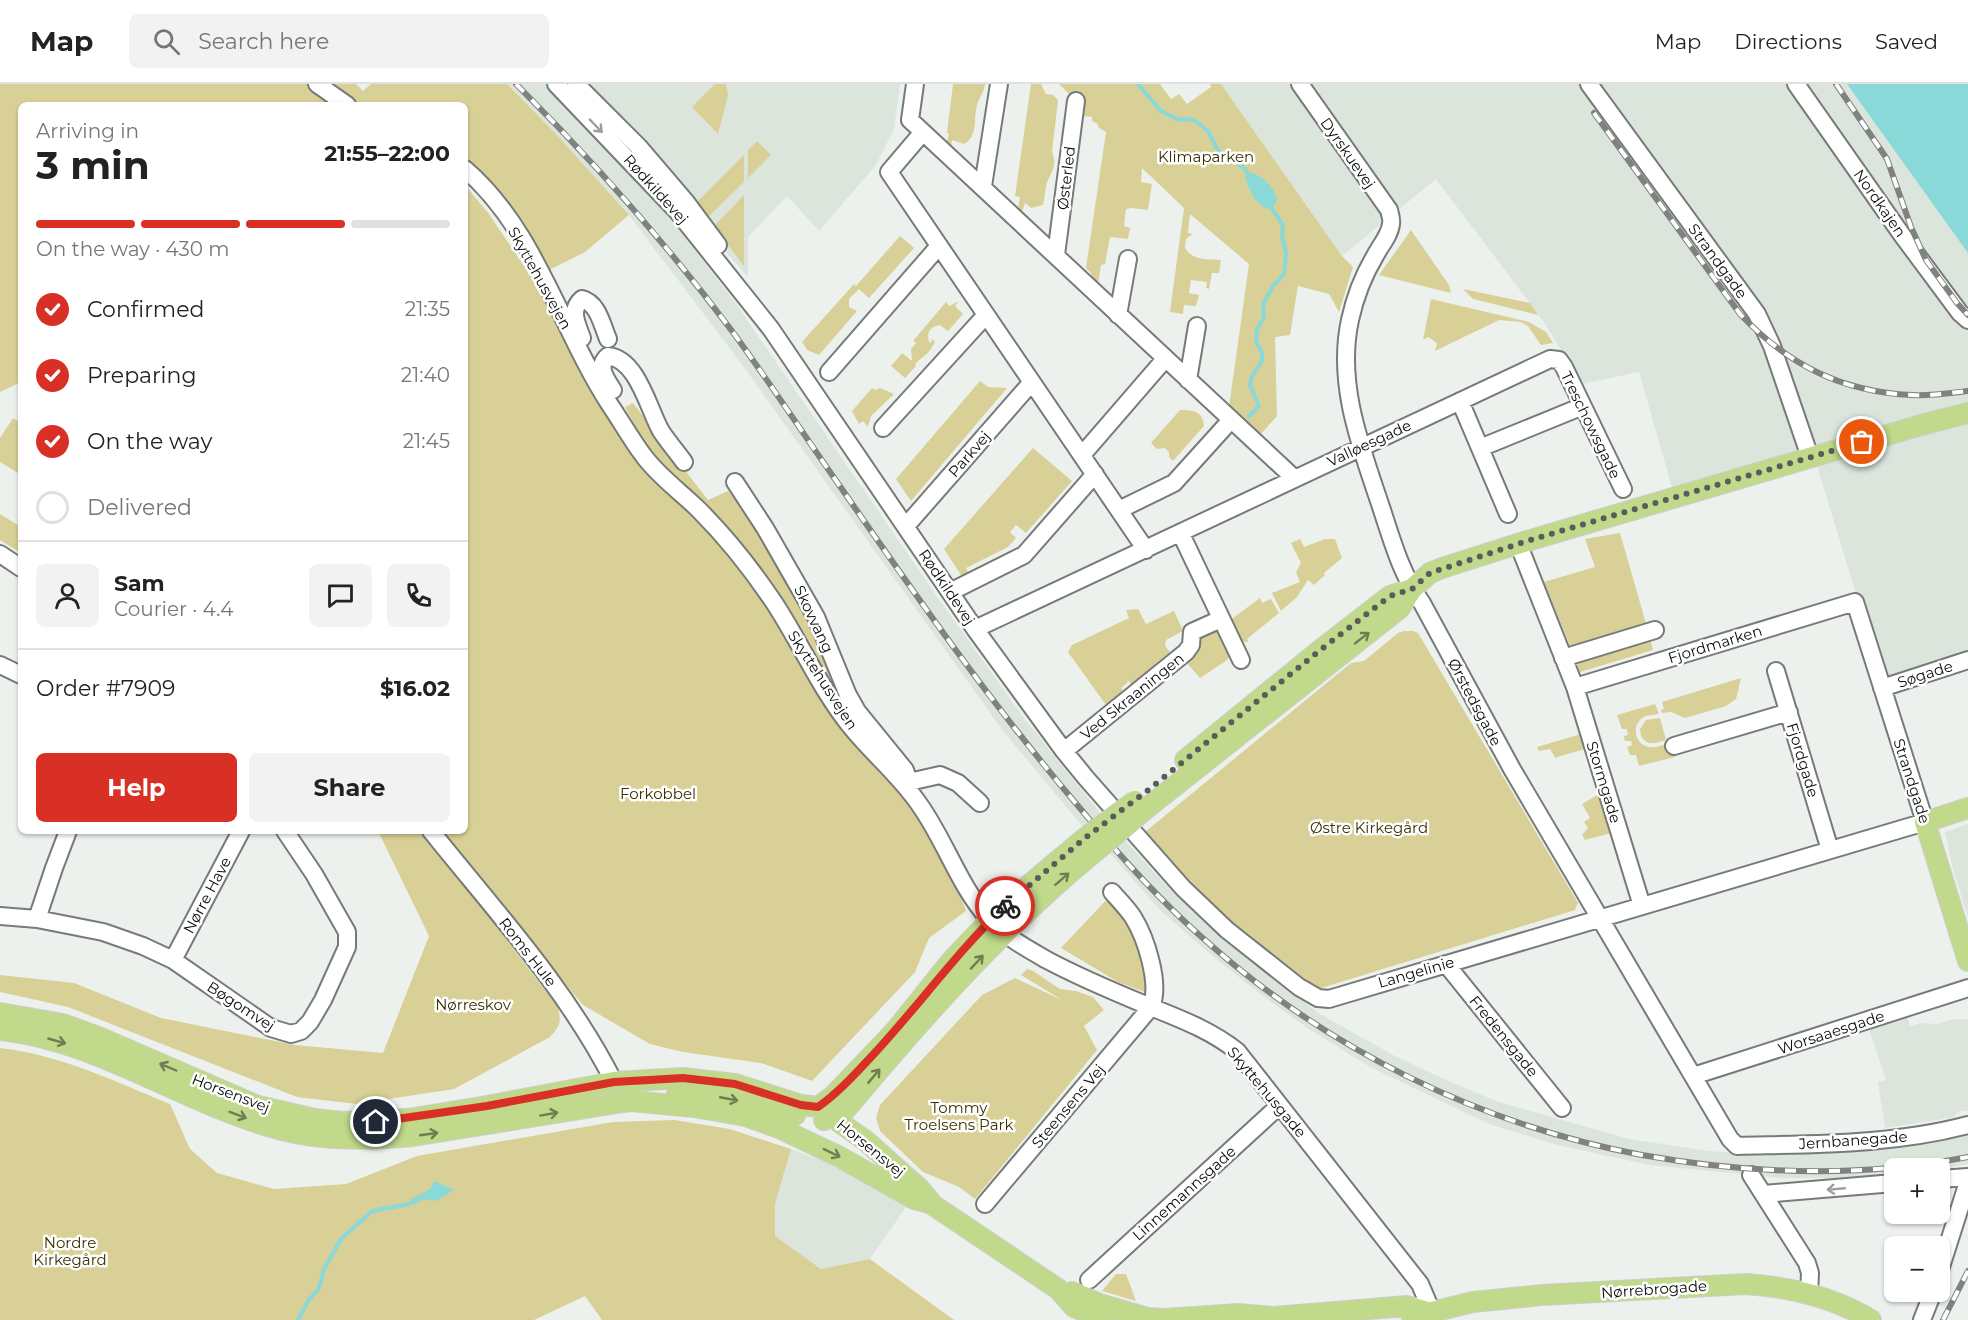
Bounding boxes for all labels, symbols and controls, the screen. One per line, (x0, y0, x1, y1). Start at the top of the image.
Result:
search box (129, 14, 549, 68)
text: Map (30, 24, 93, 58)
icon: search (150, 25, 183, 58)
text: Search here (198, 28, 329, 55)
text: Map (1655, 29, 1701, 54)
text: Directions (1734, 29, 1842, 54)
text: Saved (1875, 29, 1938, 54)
street label: Dyrskuevej (1317, 114, 1379, 192)
one-way arrow (589, 118, 604, 133)
text: Arriving in (36, 119, 139, 143)
text: 21:55–22:00 (324, 140, 450, 167)
text: 3 min (36, 141, 150, 189)
street label: Østerled (1053, 145, 1079, 211)
park label: Klimaparken (1158, 147, 1254, 166)
street label: Rødkildevej (620, 150, 692, 228)
street label: Nordkajen (1850, 165, 1910, 241)
street label: Strandgade (1684, 220, 1752, 302)
street label: Skyttehusvejen (504, 223, 576, 333)
text: On the way · 430 m (36, 237, 229, 261)
icon: check (36, 293, 69, 326)
text: Confirmed (87, 296, 204, 323)
text: 21:35 (405, 297, 450, 321)
icon: check (36, 359, 69, 392)
text: Preparing (87, 362, 196, 389)
text: 21:40 (401, 363, 450, 387)
street label: Treschowsgade (1557, 368, 1625, 482)
street label: Valløesgade (1324, 415, 1414, 471)
pin (1836, 416, 1887, 467)
icon: check (36, 425, 69, 458)
icon: bag (1845, 425, 1878, 458)
street label: Parkvej (944, 427, 994, 481)
text: On the way (87, 428, 212, 455)
text: 21:45 (403, 429, 450, 453)
text: Delivered (87, 494, 192, 521)
street label: Rødkildevej (915, 545, 979, 629)
button: person (36, 564, 99, 627)
button: chat (309, 564, 372, 627)
button: phone (387, 564, 450, 627)
text: Sam (114, 570, 165, 597)
street label: Skovvang (790, 582, 838, 656)
text: Courier · 4.4 (114, 597, 233, 621)
street label: Fjordmarken (1666, 621, 1764, 667)
street label: Skyttehusvejen (784, 627, 862, 733)
one-way arrow (1354, 631, 1370, 644)
street label: Ved Skraaningen (1076, 648, 1188, 744)
street label: Ørstedsgade (1444, 655, 1506, 749)
street label: Søgade (1895, 656, 1955, 692)
text: Order #7909 (36, 675, 175, 702)
text: $16.02 (380, 675, 450, 702)
street label: Fjordgade (1783, 720, 1823, 800)
street label: Strandgade (1889, 736, 1935, 826)
street label: Stormgade (1583, 739, 1625, 825)
button: Help (36, 753, 237, 822)
button: Share (249, 753, 450, 822)
park label: Forkobbel (620, 784, 696, 803)
park label: Østre Kirkegård (1310, 818, 1428, 837)
street label: Nørre Have (179, 853, 235, 937)
one-way arrow (1055, 872, 1070, 886)
courier (975, 876, 1035, 936)
icon: bike (989, 890, 1022, 923)
street label: Roms Hule (495, 914, 561, 990)
street label: Langelinie (1376, 952, 1456, 992)
one-way arrow (969, 955, 984, 970)
street label: Bøgomvej (203, 977, 279, 1035)
street label: Fredensgade (1465, 991, 1543, 1081)
park label: Nørreskov (435, 995, 512, 1014)
street label: Worsaaesgade (1775, 1006, 1887, 1058)
one-way arrow (47, 1036, 66, 1048)
street label: Skyttehusgade (1224, 1043, 1310, 1141)
street label: Steensens Vej (1027, 1060, 1109, 1152)
one-way arrow (159, 1061, 178, 1072)
one-way arrow (867, 1068, 880, 1084)
street label: Horsensvej (189, 1069, 273, 1117)
one-way arrow (719, 1094, 739, 1105)
pin (350, 1096, 401, 1147)
park label: Tommy Troelsens Park (905, 1098, 1013, 1134)
icon: home (359, 1105, 392, 1138)
one-way arrow (538, 1109, 558, 1120)
one-way arrow (228, 1110, 246, 1121)
street label: Horsensvej (833, 1115, 909, 1181)
street label: Jernbanegade (1797, 1127, 1908, 1153)
one-way arrow (419, 1128, 438, 1139)
street label: Linnemannsgade (1128, 1141, 1240, 1245)
one-way arrow (822, 1148, 840, 1160)
map controls (1884, 1158, 1950, 1302)
button: + (1884, 1158, 1950, 1224)
one-way arrow (1827, 1183, 1847, 1194)
park label: Nordre Kirkegård (33, 1233, 107, 1269)
button: − (1884, 1236, 1950, 1302)
street label: Nørrebrogade (1600, 1276, 1708, 1302)

